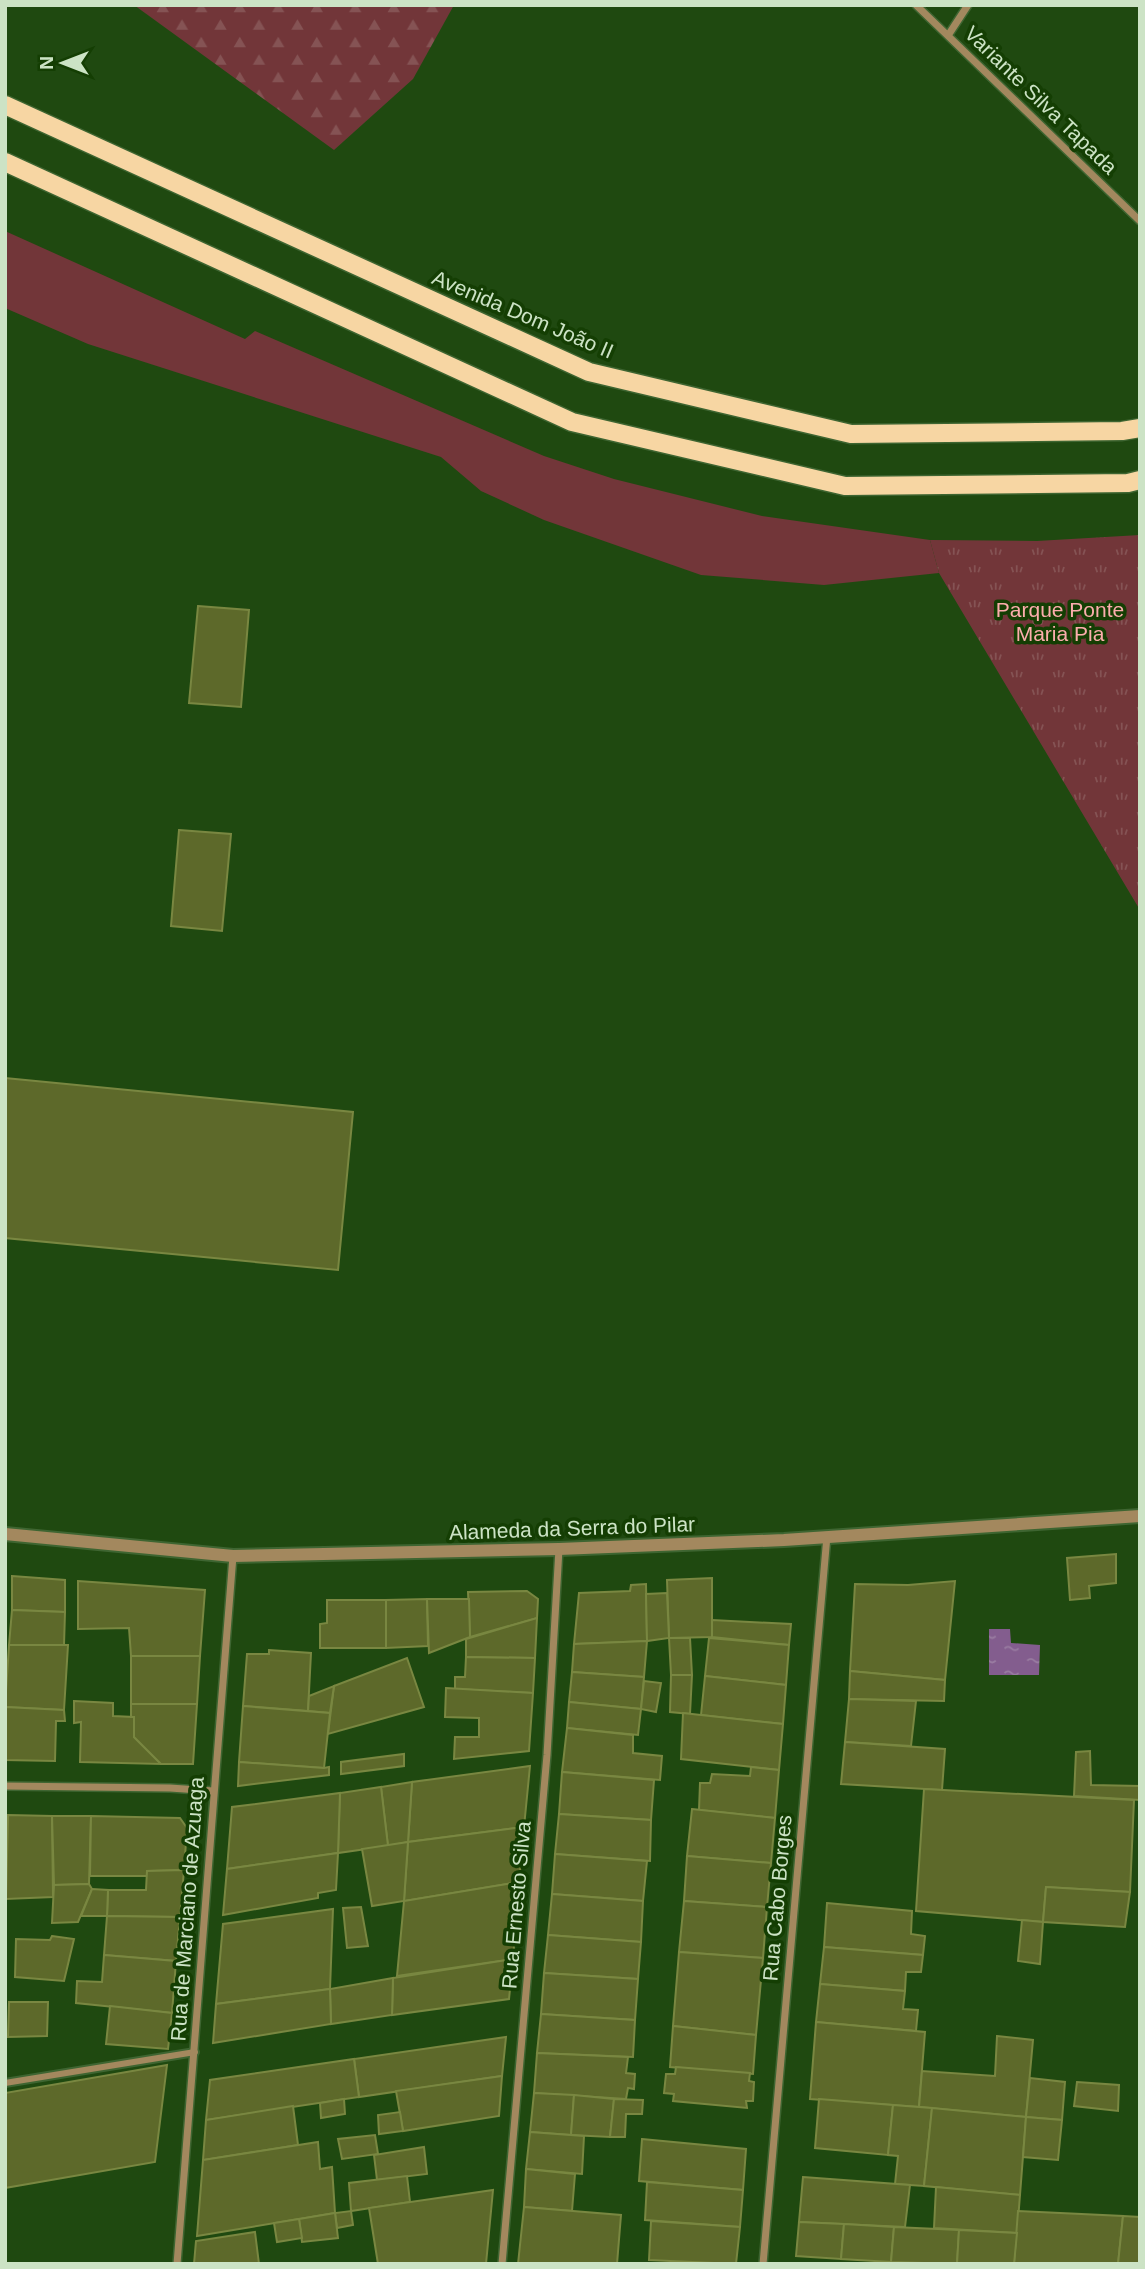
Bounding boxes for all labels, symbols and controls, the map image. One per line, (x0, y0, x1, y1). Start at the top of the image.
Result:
street label: Variante Silva Tapada (960, 21, 1122, 179)
north arrow (28, 28, 98, 98)
text: N (36, 56, 57, 70)
street label: Avenida Dom João II (429, 265, 617, 363)
park label: Parque Ponte Maria Pia (996, 598, 1124, 645)
street label: Alameda da Serra do Pilar (449, 1512, 695, 1544)
street label: Rua de Marciano de Azuaga (166, 1776, 208, 2042)
street label: Rua Cabo Borges (758, 1814, 796, 1982)
street label: Rua Ernesto Silva (497, 1820, 535, 1990)

